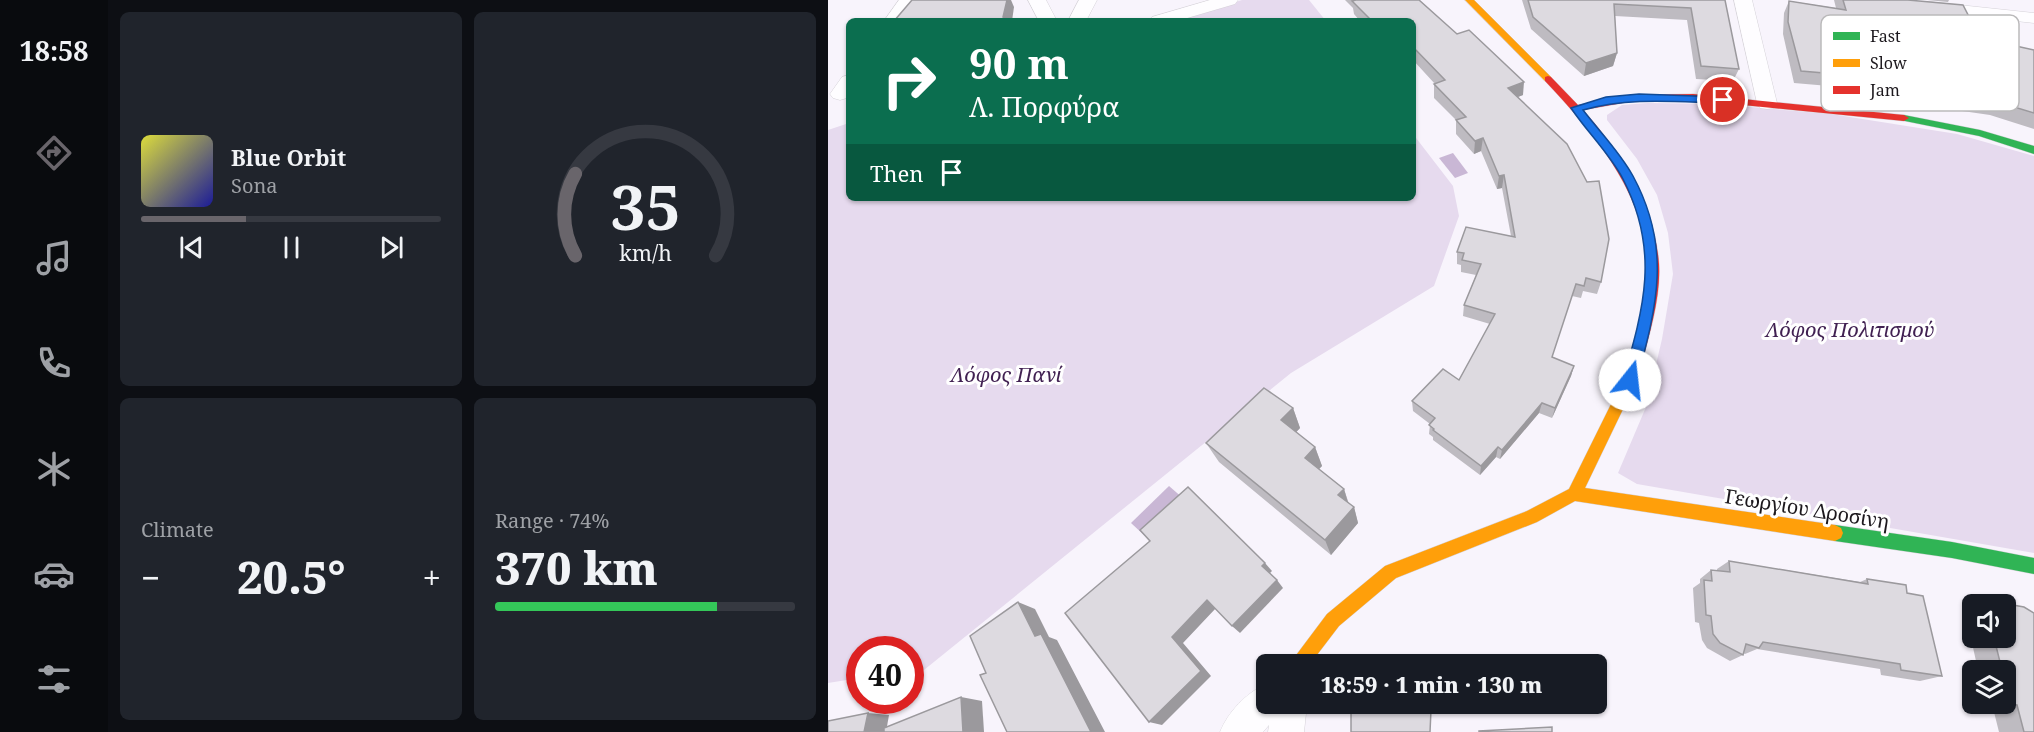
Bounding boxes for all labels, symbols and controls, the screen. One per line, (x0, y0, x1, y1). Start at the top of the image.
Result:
legend (1821, 15, 2019, 111)
text: Fast (1870, 25, 1901, 47)
text: 18:58 (19, 32, 89, 69)
text: 90 m (969, 34, 1069, 91)
icon: right (870, 42, 948, 120)
text: Slow (1870, 52, 1907, 74)
pin (1697, 74, 1748, 125)
text: Jam (1869, 79, 1900, 101)
icon: arrive (1706, 83, 1739, 116)
text: Λ. Πορφύρα (969, 88, 1119, 125)
icon: directions (33, 132, 75, 174)
text: Blue Orbit (231, 142, 346, 172)
icon: arrive (935, 156, 968, 189)
text: Then (870, 158, 923, 188)
text: 35 (610, 163, 680, 248)
text: Sona (231, 172, 278, 199)
icon: previous (175, 231, 208, 264)
icon: pause (275, 231, 308, 264)
icon: next (375, 231, 408, 264)
icon: music (33, 237, 75, 279)
text: km/h (619, 239, 672, 268)
park label: Λόφος Πολιτισμού (1764, 316, 1935, 343)
icon: phone (33, 342, 75, 384)
position arrow (1598, 348, 1662, 412)
park label: Λόφος Πανί (949, 361, 1063, 388)
icon: climate (33, 448, 75, 490)
street label: Γεωργίου Δροσίνη (1723, 482, 1891, 535)
text: Range · 74% (495, 507, 609, 534)
text: Climate (141, 516, 214, 543)
text: 370 km (495, 537, 658, 598)
text: 20.5° (237, 546, 346, 607)
icon: car (33, 553, 75, 595)
text: − (141, 555, 160, 600)
text: + (423, 555, 441, 600)
map controls (1962, 594, 2016, 714)
button: sound (1962, 594, 2016, 648)
speed limit sign: 40 (846, 636, 924, 714)
icon: filters (33, 658, 75, 700)
button: layers (1962, 660, 2016, 714)
text: 18:59 · 1 min · 130 m (1321, 669, 1542, 699)

